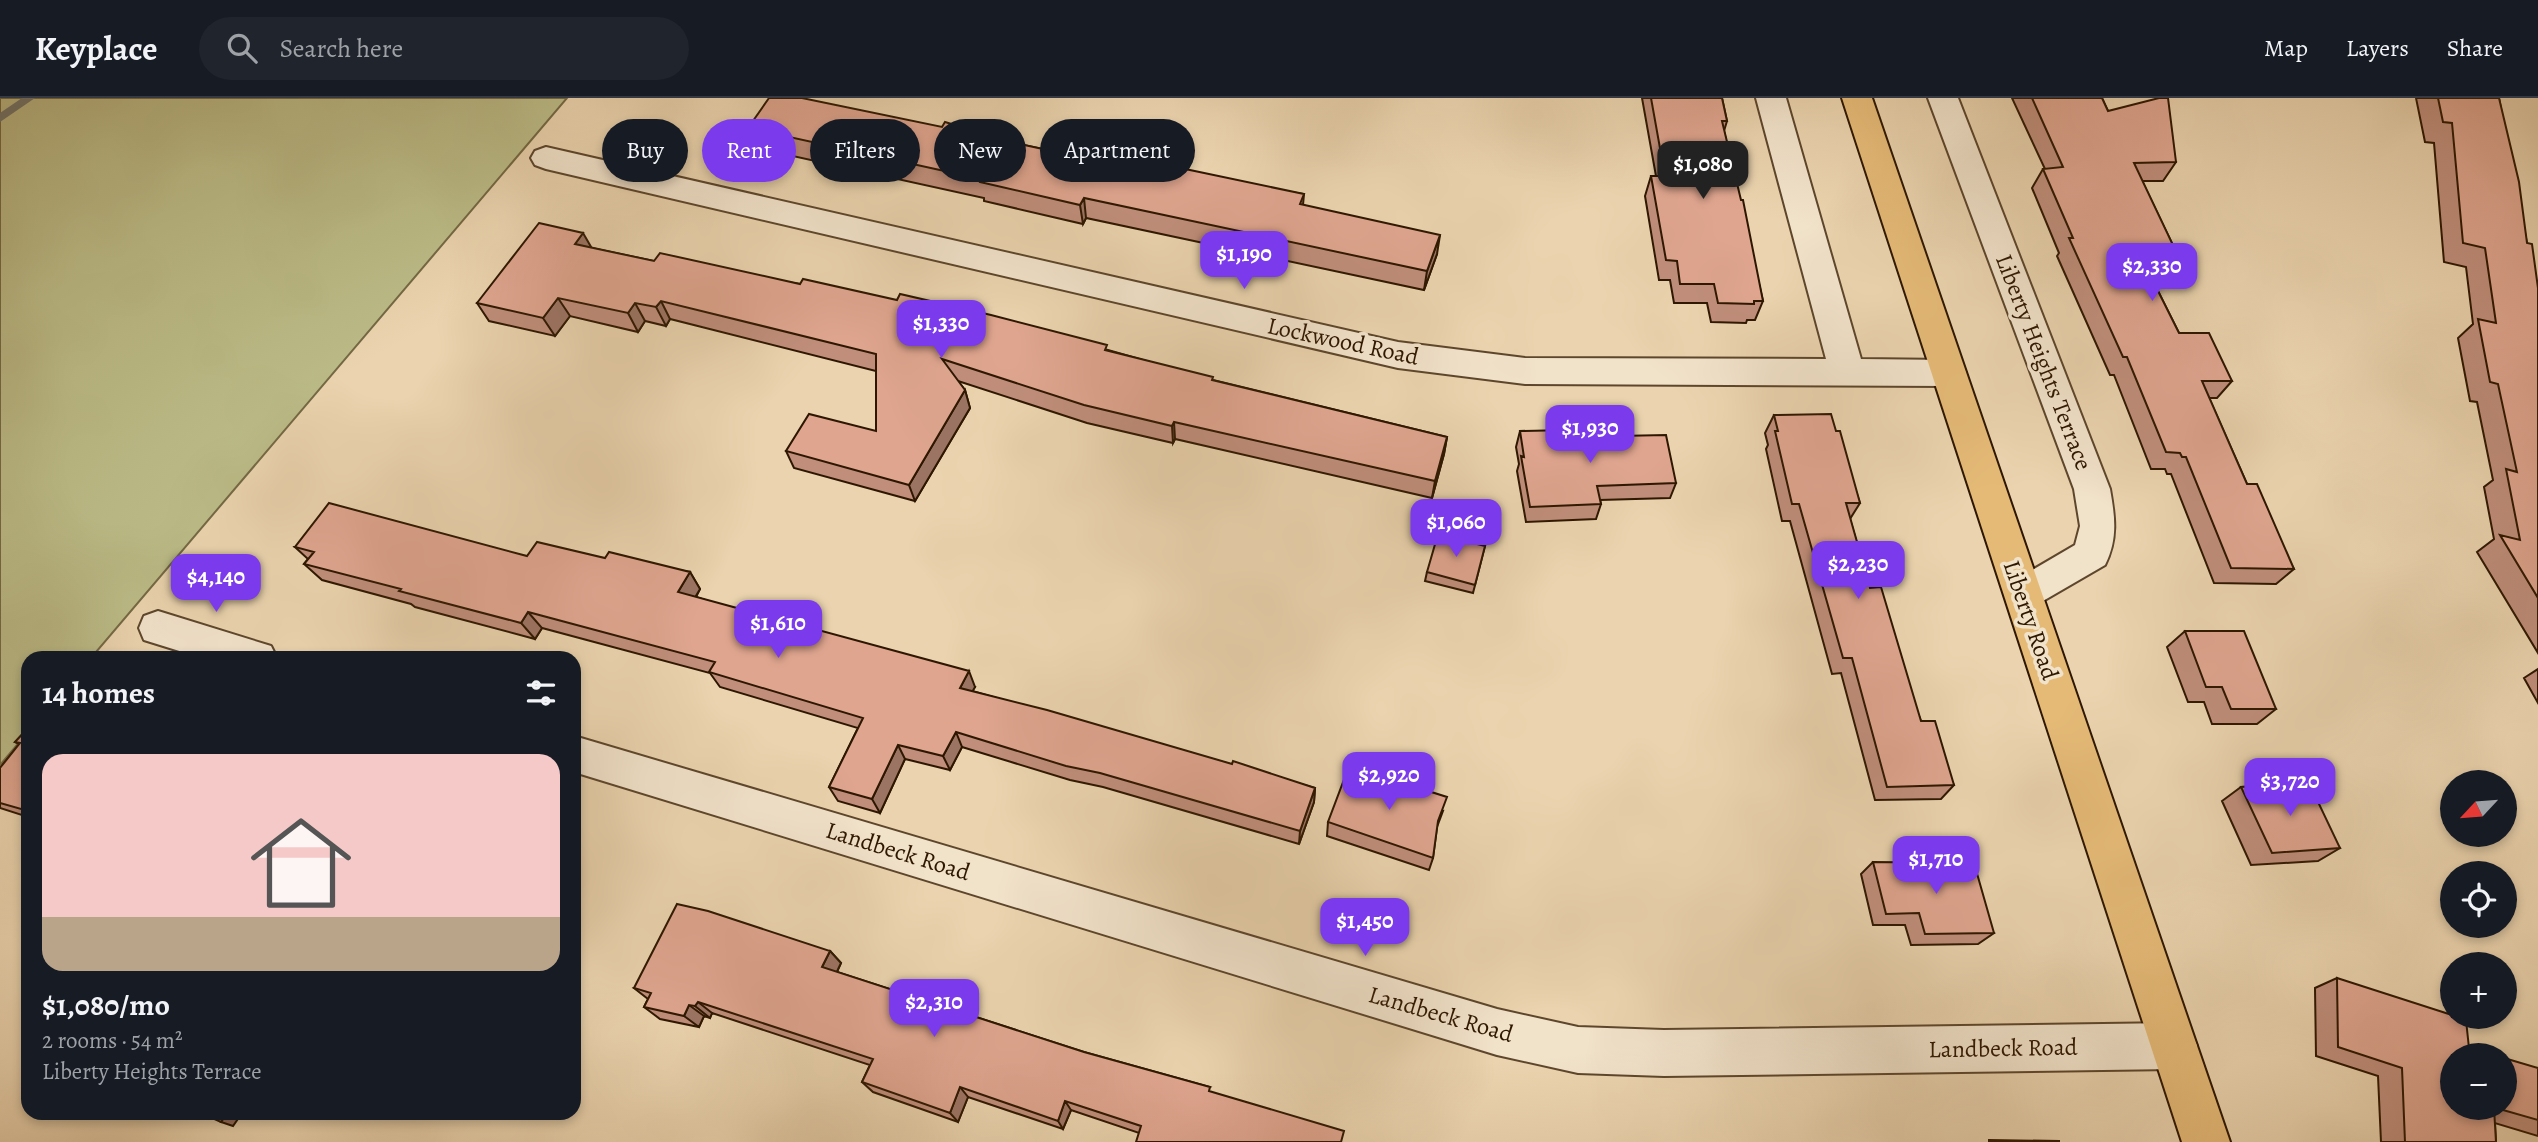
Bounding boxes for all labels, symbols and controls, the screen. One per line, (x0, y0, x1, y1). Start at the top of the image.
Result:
search box (199, 17, 689, 80)
text: Keyplace (35, 26, 157, 71)
icon: search (223, 29, 261, 67)
text: Search here (279, 31, 403, 66)
text: Map (2264, 32, 2308, 64)
text: Layers (2346, 32, 2409, 64)
text: Share (2447, 32, 2503, 64)
chip: Buy (602, 119, 688, 182)
chip: Rent (702, 119, 796, 182)
chip: Filters (810, 119, 920, 182)
chip: New (934, 119, 1026, 182)
chip: Apartment (1040, 119, 1195, 182)
pin: $1,080 (1646, 141, 1760, 201)
text: $1,080 (1673, 148, 1733, 179)
pin: $1,190 (1187, 232, 1301, 291)
text: $1,190 (1216, 238, 1272, 269)
pin: $2,330 (2095, 244, 2209, 303)
street label: Liberty Heights Terrace (1988, 249, 2100, 475)
text: $2,330 (2122, 250, 2182, 281)
pin: $1,330 (884, 300, 998, 360)
text: $1,330 (913, 307, 969, 338)
street label: Lockwood Road (1264, 309, 1422, 373)
pin: $1,930 (1533, 406, 1647, 465)
text: $1,930 (1561, 412, 1619, 443)
pin: $1,060 (1399, 500, 1513, 559)
text: $1,060 (1426, 506, 1486, 537)
pin: $2,230 (1801, 542, 1915, 601)
text: $2,230 (1828, 548, 1888, 579)
pin: $4,140 (159, 554, 273, 614)
street label: Liberty Road (1996, 556, 2066, 684)
text: $4,140 (187, 561, 245, 592)
pin: $1,610 (721, 601, 835, 660)
text: $1,610 (750, 607, 806, 638)
text: 14 homes (42, 673, 155, 713)
icon: filters (522, 674, 560, 712)
pin: $2,920 (1332, 752, 1446, 812)
pin: $3,720 (2233, 758, 2347, 818)
text: $2,920 (1358, 759, 1420, 790)
text: $3,720 (2260, 765, 2320, 796)
north arrow (2440, 770, 2516, 847)
map controls (2440, 770, 2517, 1120)
icon: home (238, 800, 364, 926)
street label: Landbeck Road (822, 814, 974, 888)
pin: $1,710 (1879, 836, 1993, 896)
text: $1,710 (1909, 843, 1963, 874)
button: locate (2440, 861, 2517, 938)
pin: $1,450 (1308, 898, 1422, 958)
text: $1,450 (1336, 905, 1394, 936)
button: + (2440, 952, 2517, 1029)
street label: Landbeck Road (1365, 978, 1517, 1050)
pin: $2,310 (877, 979, 991, 1039)
text: $1,080/mo (42, 985, 170, 1025)
text: $2,310 (905, 986, 963, 1017)
text: 2 rooms · 54 m² (42, 1025, 183, 1056)
street label: Landbeck Road (1928, 1031, 2078, 1065)
button: − (2440, 1043, 2517, 1120)
text: Liberty Heights Terrace (42, 1056, 262, 1087)

